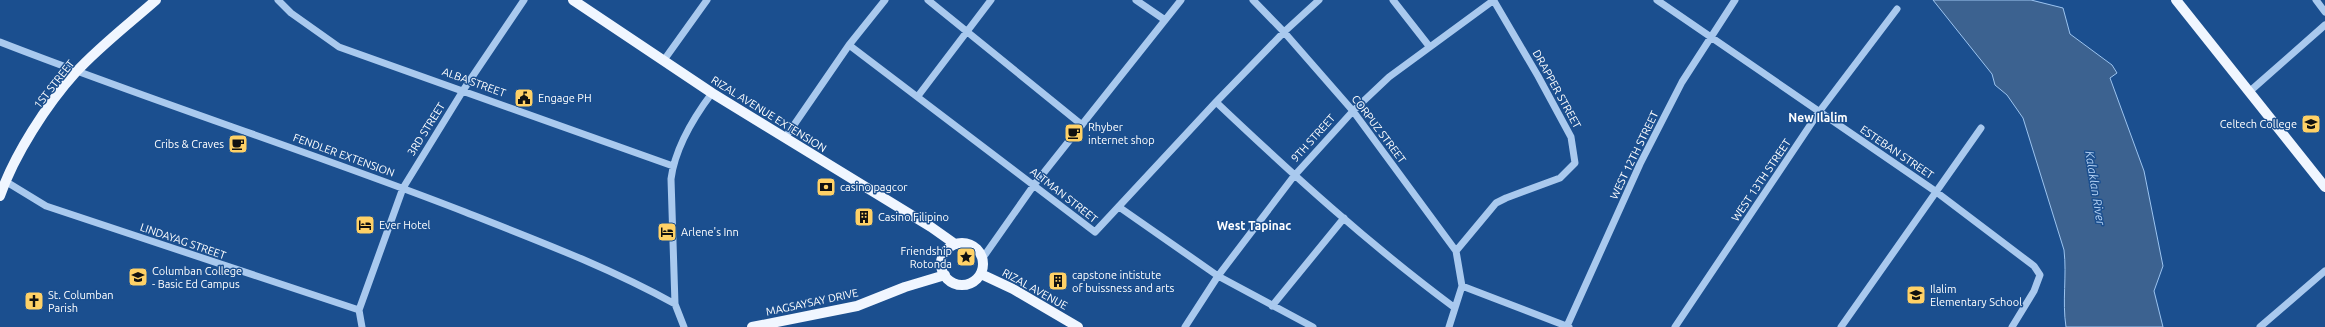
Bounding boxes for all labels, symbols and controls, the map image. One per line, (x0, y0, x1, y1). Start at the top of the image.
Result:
street label: DRAPPER STREET (1530, 48, 1584, 130)
street label: 1ST STREET (31, 58, 77, 110)
street label: ALBA STREET (441, 65, 507, 99)
street label: RIZAL AVENUE EXTENSION (709, 74, 829, 154)
public building icon: Engage PH (513, 87, 535, 109)
place label: Engage PH (538, 92, 592, 104)
street label: CORPUZ STREET (1350, 93, 1408, 165)
street label: 3RD STREET (405, 100, 447, 158)
street label: WEST 12TH STREET (1607, 109, 1661, 201)
district label: New Ilalim (1788, 111, 1848, 124)
street label: 9TH STREET (1289, 112, 1337, 164)
school or university icon: Celtech College (2300, 113, 2322, 135)
place label: Celtech College (2220, 118, 2297, 130)
place label: Rhyber internet shop (1088, 121, 1155, 146)
cafe icon: Rhyber internet shop (1063, 122, 1085, 144)
street label: ESTEBAN STREET (1858, 123, 1936, 181)
street label: FENDLER EXTENSION (292, 131, 396, 179)
cafe icon: Cribs & Craves (227, 133, 249, 155)
street label: WEST 13TH STREET (1729, 137, 1793, 223)
place label: Cribs & Craves (154, 138, 224, 150)
water label: Kalaklan River (2083, 150, 2108, 226)
street label: ALTMAN STREET (1028, 165, 1100, 225)
bank icon: casino pagcor (815, 176, 837, 198)
place label: casino pagcor (840, 181, 908, 193)
building icon: Casino Filipino (853, 206, 875, 228)
place label: Casino Filipino (878, 211, 949, 223)
hotel icon: Ever Hotel (354, 214, 376, 236)
place label: Ever Hotel (379, 219, 431, 231)
district label: West Tapinac (1217, 219, 1291, 232)
street label: LINDAYAG STREET (139, 221, 227, 261)
hotel icon: Arlene's Inn (656, 221, 678, 243)
place label: Arlene's Inn (681, 226, 739, 238)
place label: Friendship Rotonda (901, 245, 952, 270)
place icon: Friendship Rotonda (955, 246, 977, 268)
place label: Columban College - Basic Ed Campus (152, 265, 242, 290)
school or university icon: Columban College - Basic Ed Campus (127, 266, 149, 288)
street label: RIZAL AVENUE (1000, 266, 1070, 312)
place label: capstone intistute of buissness and arts (1072, 269, 1175, 294)
building icon: capstone intistute of buissness and arts (1047, 270, 1069, 292)
place label: Ilalim Elementary School (1930, 283, 2022, 308)
school or university icon: Ilalim Elementary School (1905, 284, 1927, 306)
street label: MAGSAYSAY DRIVE (765, 286, 859, 318)
place label: St. Columban Parish (48, 289, 114, 314)
church icon: St. Columban Parish (23, 290, 45, 312)

